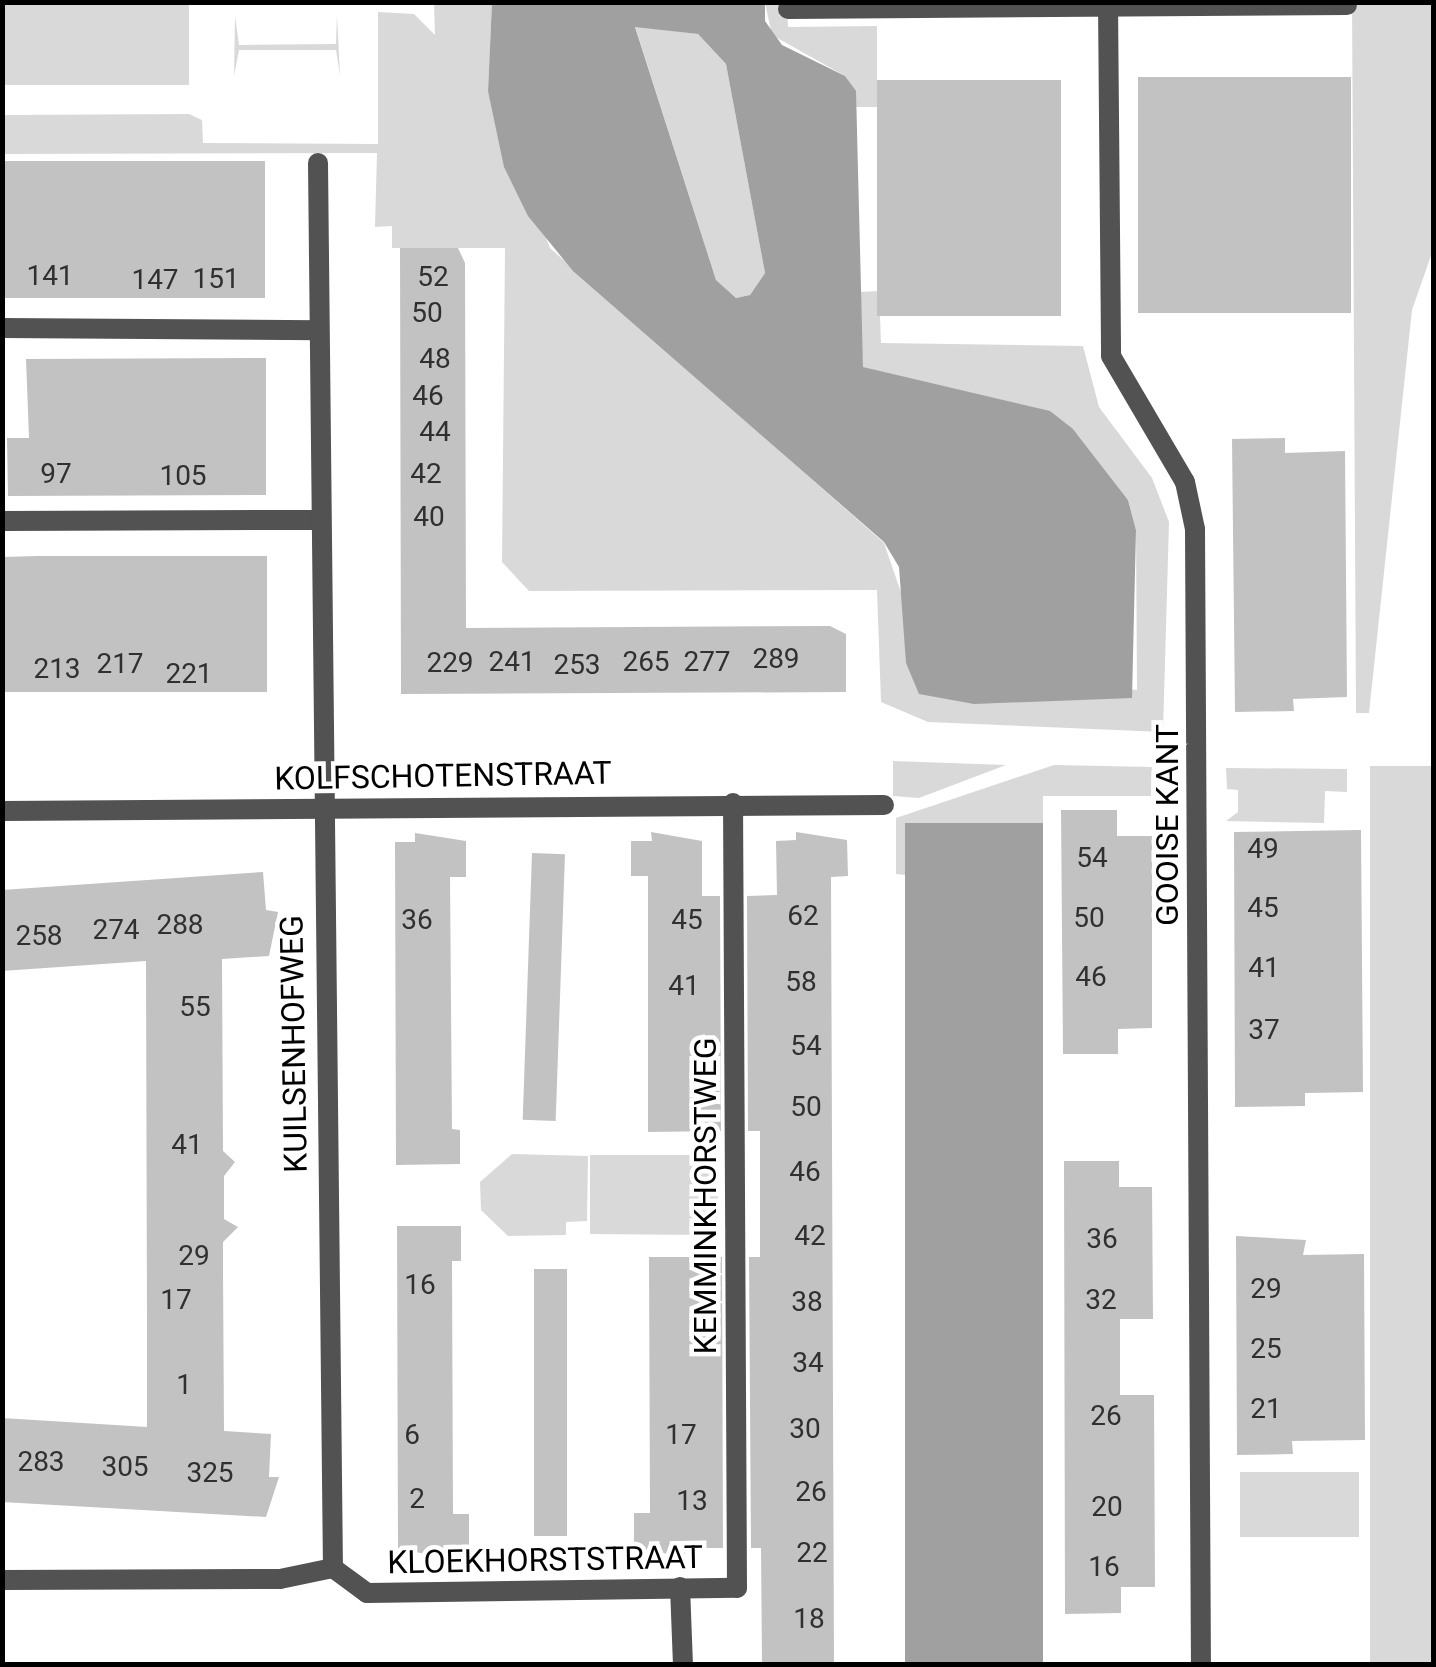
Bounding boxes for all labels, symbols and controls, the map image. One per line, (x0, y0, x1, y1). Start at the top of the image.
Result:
house number: 141 (26, 259, 74, 293)
house number: 52 (417, 260, 449, 294)
house number: 151 (192, 262, 240, 296)
house number: 147 (131, 263, 179, 297)
house number: 50 (411, 296, 443, 330)
house number: 48 (419, 342, 451, 376)
house number: 46 (412, 379, 444, 413)
house number: 44 (419, 415, 451, 449)
house number: 97 (40, 457, 72, 491)
house number: 42 (410, 457, 442, 491)
house number: 105 (159, 459, 207, 493)
house number: 40 (413, 500, 445, 534)
house number: 289 (752, 642, 800, 676)
house number: 241 (488, 645, 536, 679)
house number: 265 (622, 645, 670, 679)
house number: 277 (683, 645, 731, 679)
house number: 229 (426, 646, 474, 680)
house number: 217 (96, 647, 144, 681)
house number: 253 (553, 648, 601, 682)
house number: 213 (33, 652, 81, 686)
house number: 221 (165, 657, 213, 691)
street label: GOOISE KANT (1148, 724, 1186, 926)
street label: KOLFSCHOTENSTRAAT (274, 754, 612, 798)
house number: 49 (1247, 832, 1279, 866)
house number: 54 (1076, 841, 1108, 875)
house number: 45 (1247, 891, 1279, 925)
house number: 62 (787, 899, 819, 933)
house number: 50 (1073, 901, 1105, 935)
house number: 36 (401, 903, 433, 937)
house number: 45 (671, 903, 703, 937)
house number: 288 (156, 908, 204, 942)
house number: 274 (92, 913, 140, 947)
street label: KUILSENHOFWEG (273, 915, 315, 1173)
house number: 258 (15, 919, 63, 953)
house number: 41 (1248, 951, 1280, 985)
house number: 46 (1075, 960, 1107, 994)
house number: 58 (785, 965, 817, 999)
house number: 41 (668, 969, 700, 1003)
house number: 55 (179, 990, 211, 1024)
house number: 37 (1248, 1013, 1280, 1047)
house number: 54 (790, 1029, 822, 1063)
street label: KEMMINKHORSTWEG (686, 1037, 724, 1355)
house number: 50 (790, 1090, 822, 1124)
house number: 41 (171, 1128, 203, 1162)
house number: 46 (789, 1155, 821, 1189)
house number: 42 (794, 1219, 826, 1253)
house number: 36 (1086, 1222, 1118, 1256)
house number: 29 (178, 1239, 210, 1273)
house number: 16 (404, 1268, 436, 1302)
house number: 29 (1250, 1272, 1282, 1306)
house number: 17 (160, 1283, 192, 1317)
house number: 32 (1085, 1283, 1117, 1317)
house number: 38 (791, 1285, 823, 1319)
house number: 25 (1250, 1332, 1282, 1366)
house number: 34 (792, 1346, 824, 1380)
house number: 1 (176, 1368, 192, 1402)
house number: 21 (1250, 1392, 1282, 1426)
house number: 26 (1090, 1399, 1122, 1433)
house number: 30 (789, 1412, 821, 1446)
house number: 6 (404, 1418, 420, 1452)
house number: 17 (665, 1418, 697, 1452)
house number: 283 (17, 1445, 65, 1479)
house number: 305 (101, 1450, 149, 1484)
house number: 325 (186, 1456, 234, 1490)
house number: 26 (795, 1475, 827, 1509)
house number: 2 (409, 1482, 425, 1516)
house number: 13 (676, 1484, 708, 1518)
house number: 20 (1091, 1490, 1123, 1524)
house number: 22 (796, 1536, 828, 1570)
street label: KLOEKHORSTSTRAAT (387, 1538, 703, 1582)
house number: 16 (1088, 1550, 1120, 1584)
house number: 18 (793, 1602, 825, 1636)

